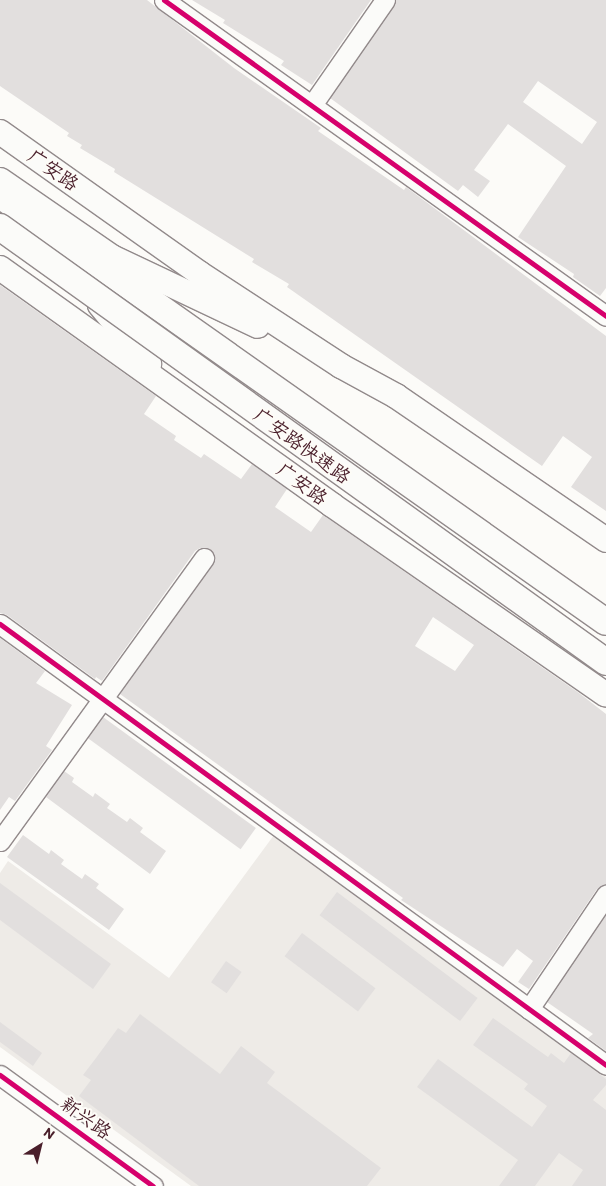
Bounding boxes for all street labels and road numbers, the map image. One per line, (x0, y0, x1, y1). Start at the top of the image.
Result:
street label: 广安路 (23, 144, 83, 196)
street label: 广安路快速路 (249, 403, 355, 489)
street label: 广安路 (272, 458, 332, 510)
street label: 新兴路 (56, 1092, 116, 1144)

